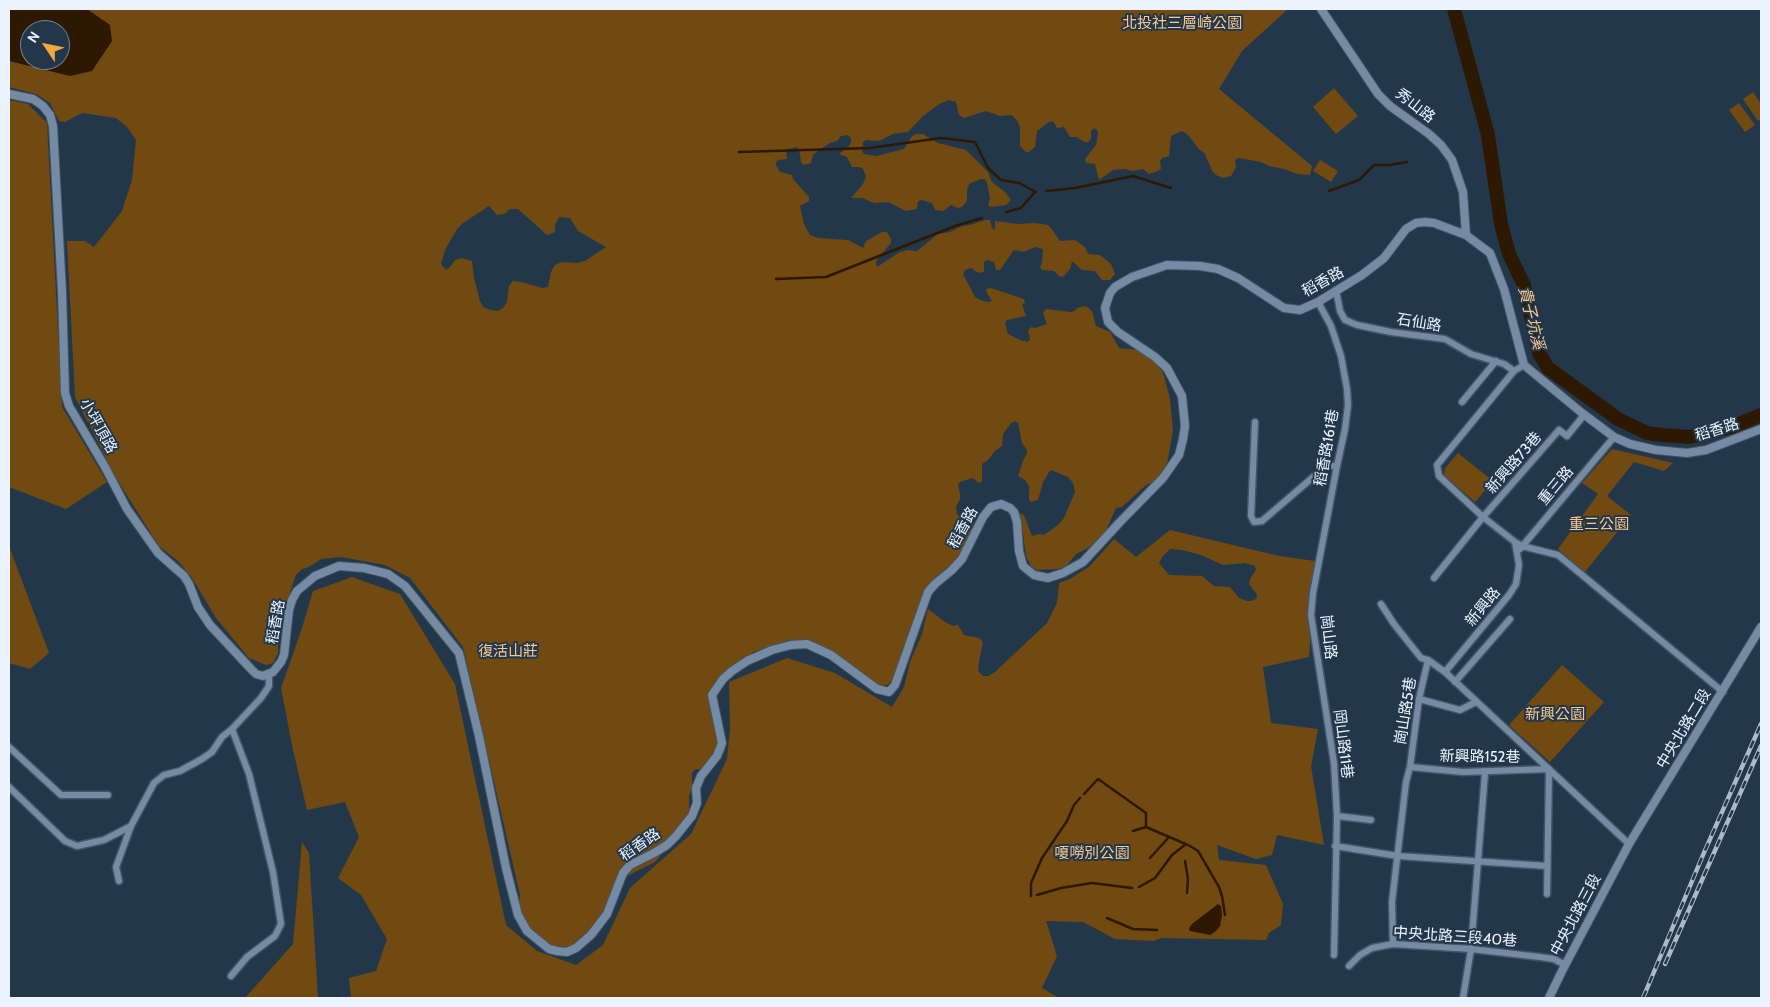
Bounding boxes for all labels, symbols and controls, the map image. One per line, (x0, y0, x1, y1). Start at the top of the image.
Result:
park label: 北投社三層崎公園 (1122, 15, 1242, 33)
north arrow (20, 20, 70, 70)
text: N (23, 28, 44, 46)
street label: 秀山路 (1392, 85, 1438, 127)
street label: 稻香路 (1299, 263, 1347, 301)
water label: 貴子坑溪 (1514, 285, 1548, 351)
street label: 石仙路 (1395, 311, 1443, 335)
street label: 小坪頂路 (76, 395, 120, 457)
street label: 稻香路161巷 (1311, 408, 1343, 488)
street label: 稻香路 (1693, 415, 1741, 445)
street label: 新興路73巷 (1482, 429, 1546, 497)
street label: 重三路 (1535, 463, 1577, 509)
street label: 稻香路 (944, 504, 982, 552)
park label: 重三公園 (1569, 516, 1629, 534)
street label: 新興路 (1462, 584, 1504, 630)
street label: 稻香路 (263, 598, 289, 646)
street label: 崗山路 (1316, 614, 1340, 660)
park label: 復活山莊 (478, 643, 538, 661)
street label: 崗山路5巷 (1392, 676, 1420, 746)
street label: 中央北路二段 (1653, 686, 1715, 772)
park label: 新興公園 (1525, 706, 1585, 724)
street label: 岡山路11巷 (1330, 708, 1356, 780)
street label: 新興路152巷 (1439, 747, 1521, 767)
street label: 稻香路 (616, 825, 664, 865)
park label: 嗄嘮別公園 (1055, 845, 1129, 863)
street label: 中央北路三段 (1547, 871, 1605, 959)
street label: 中央北路三段40巷 (1392, 924, 1518, 950)

